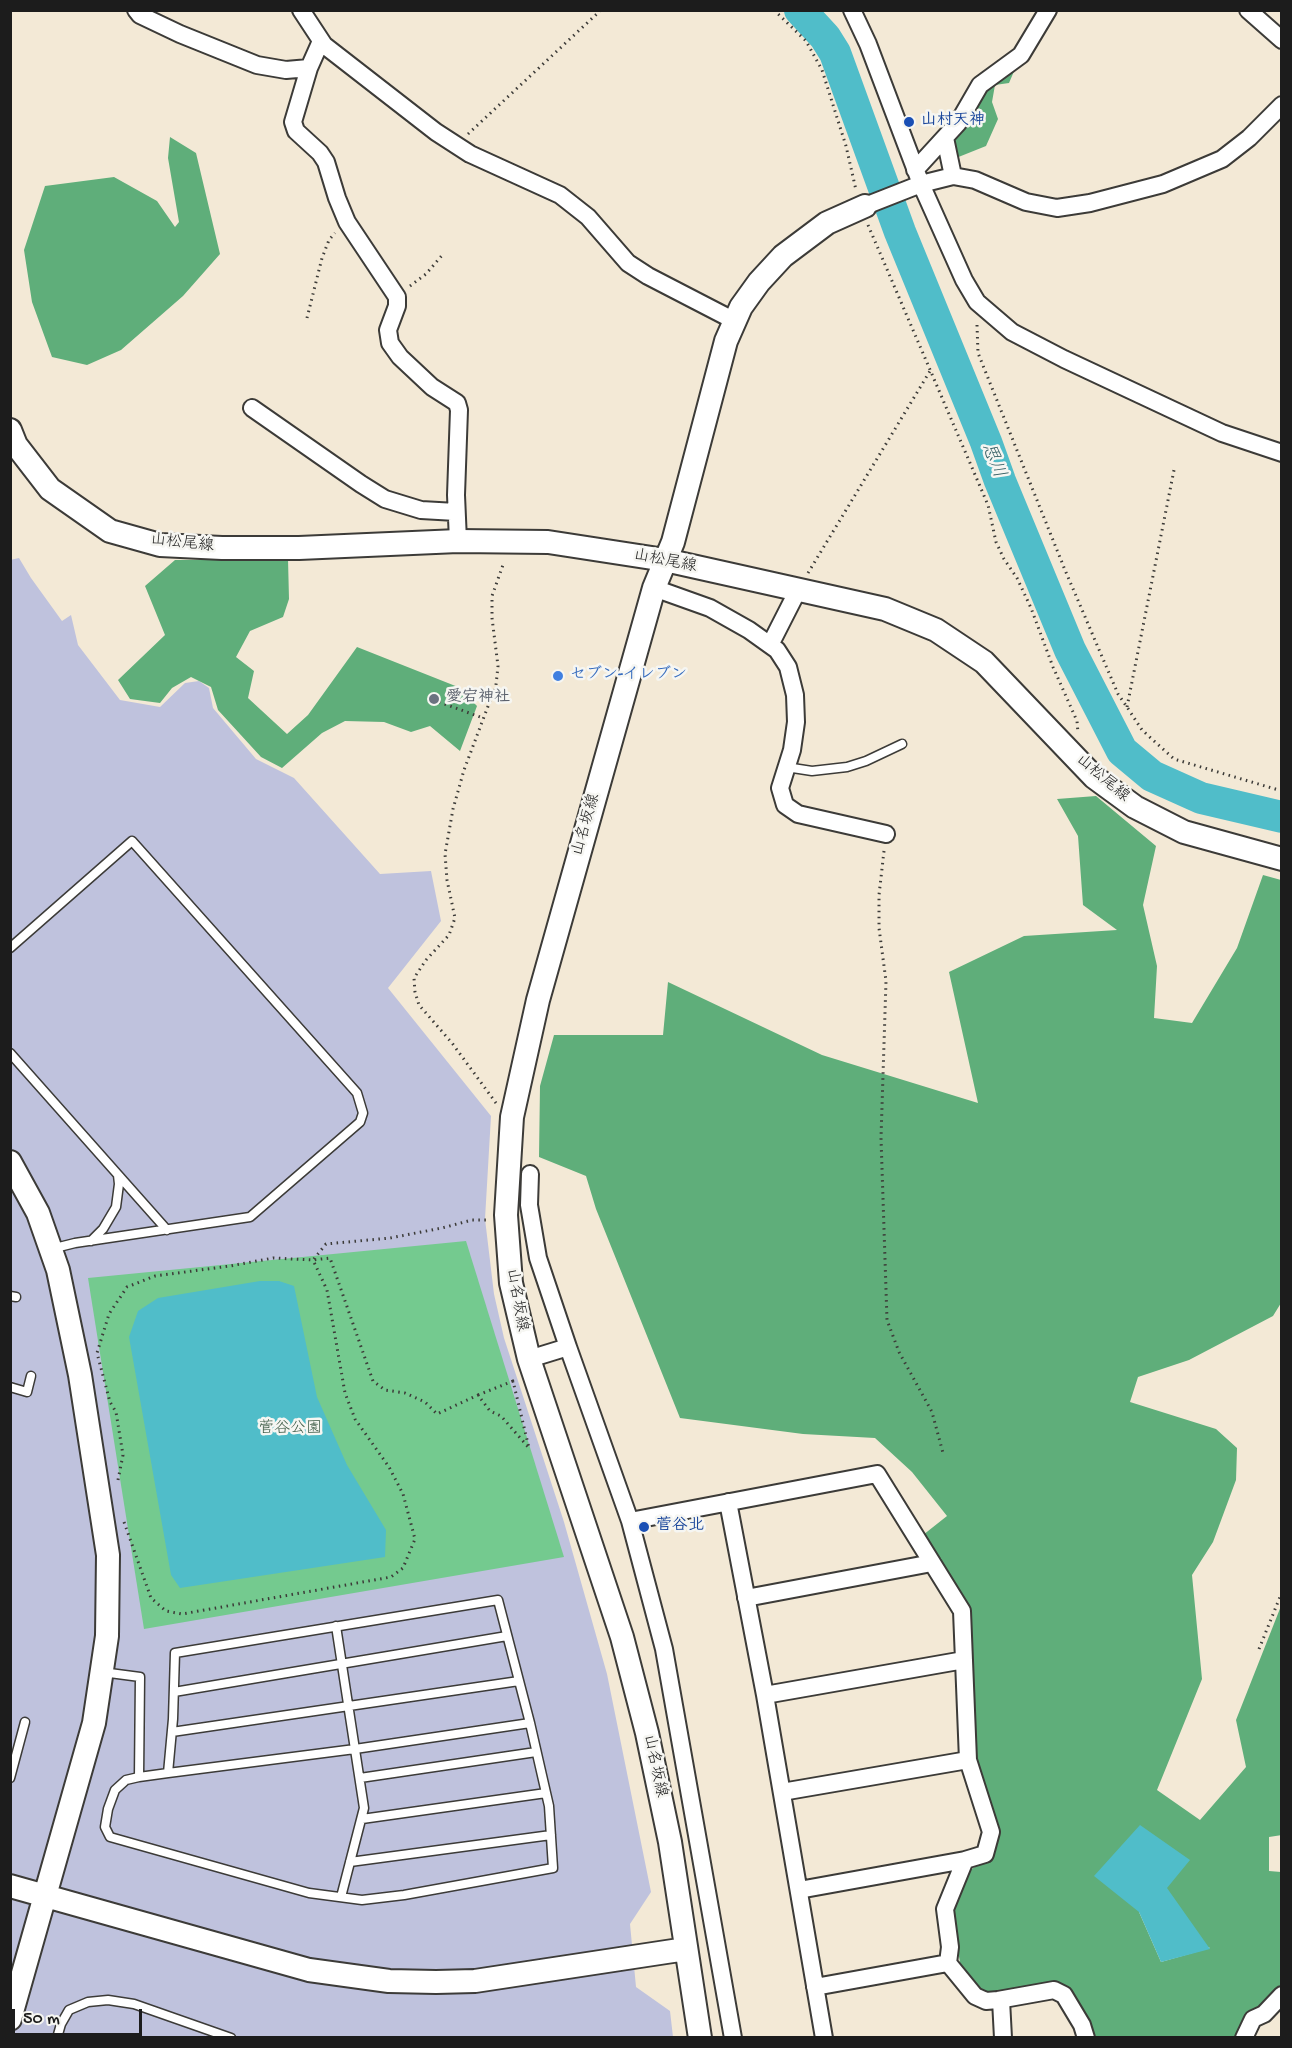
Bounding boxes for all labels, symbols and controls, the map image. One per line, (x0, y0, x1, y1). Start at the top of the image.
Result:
place label: 山村天神 (921, 112, 985, 132)
marker: 山村天神 (902, 115, 916, 129)
water label: 思川 (975, 440, 1009, 482)
street label: 山松尾線 (149, 531, 215, 557)
street label: 山松尾線 (632, 546, 698, 578)
place label: セブン-イレブン (570, 666, 687, 686)
marker: セブン-イレブン (551, 669, 565, 683)
place label: 愛宕神社 (446, 689, 510, 709)
marker: 愛宕神社 (427, 692, 441, 706)
street label: 山松尾線 (1071, 751, 1133, 807)
street label: 山名坂線 (569, 792, 605, 858)
street label: 山名坂線 (501, 1267, 531, 1333)
park label: 菅谷公園 (258, 1420, 322, 1440)
place label: 菅谷北 (656, 1517, 704, 1537)
marker: 菅谷北 (637, 1520, 651, 1534)
street label: 山名坂線 (638, 1733, 670, 1799)
scale bar (15, 1997, 146, 2035)
text: 50 m (23, 2009, 60, 2030)

